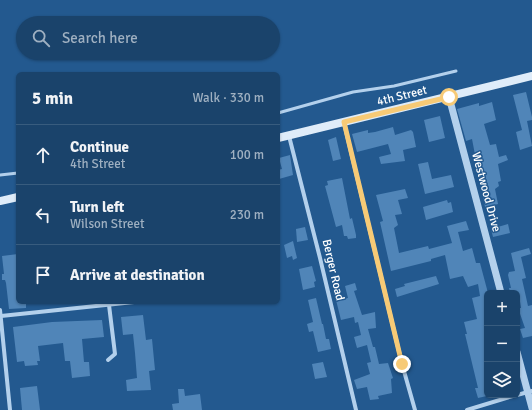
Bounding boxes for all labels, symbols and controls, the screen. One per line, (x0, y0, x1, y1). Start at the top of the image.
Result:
search box (16, 16, 280, 60)
icon: search (30, 27, 52, 49)
text: Search here (62, 29, 138, 47)
street label: 4th Street (375, 83, 429, 109)
text: 5 min (32, 88, 73, 109)
route start (440, 88, 458, 106)
text: Walk · 330 m (193, 90, 264, 106)
text: Continue (70, 138, 129, 156)
icon: ahead (32, 144, 54, 166)
text: 100 m (230, 147, 264, 163)
street label: Westwood Drive (468, 150, 504, 234)
text: 4th Street (70, 156, 125, 172)
text: Turn left (70, 198, 124, 216)
icon: left (32, 204, 54, 226)
text: 230 m (230, 207, 264, 223)
text: Wilson Street (70, 216, 145, 232)
street label: Berger Road (319, 238, 347, 302)
icon: arrive (32, 264, 54, 286)
text: Arrive at destination (70, 266, 205, 284)
map controls (484, 290, 520, 398)
button: + (484, 290, 520, 326)
button: − (484, 326, 520, 362)
route end (393, 355, 411, 373)
button: layers (484, 362, 520, 398)

